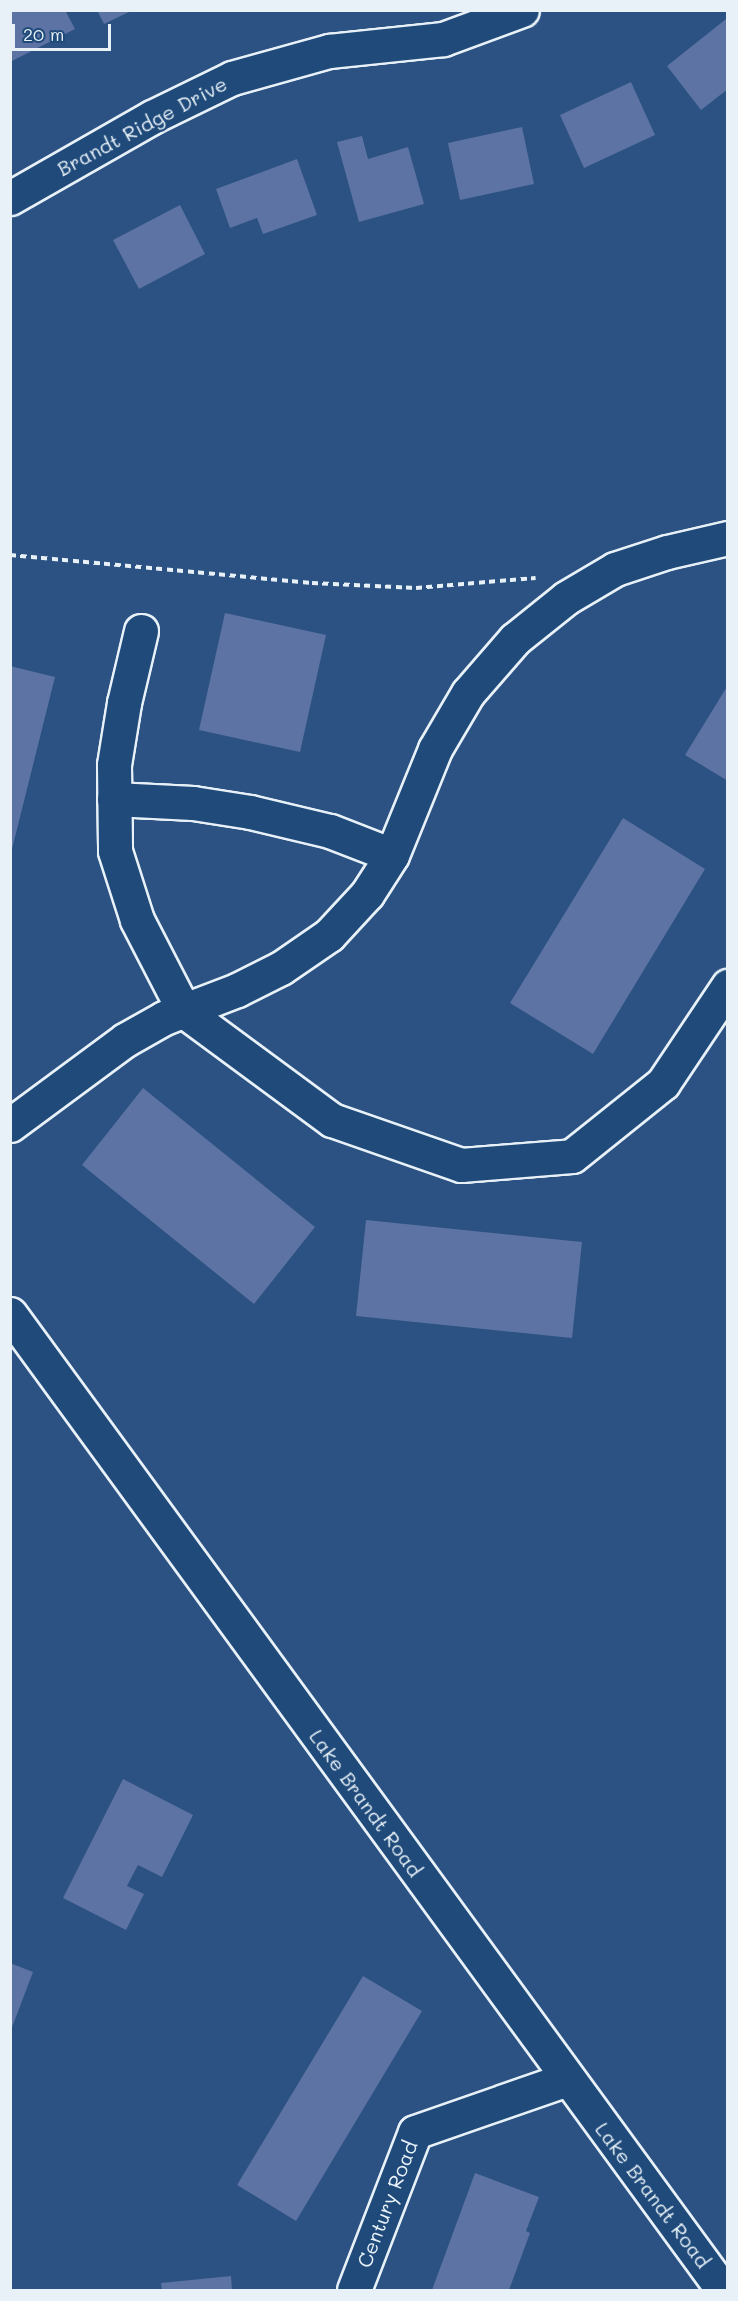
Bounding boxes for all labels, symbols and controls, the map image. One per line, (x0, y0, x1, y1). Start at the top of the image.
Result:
scale bar (15, 12, 114, 50)
text: 20 m (23, 22, 64, 46)
street label: Brandt Ridge Drive (53, 71, 231, 181)
street label: Lake Brandt Road (305, 1725, 427, 1881)
street label: Lake Brandt Road (590, 2117, 716, 2273)
street label: Century Road (352, 2137, 422, 2271)

